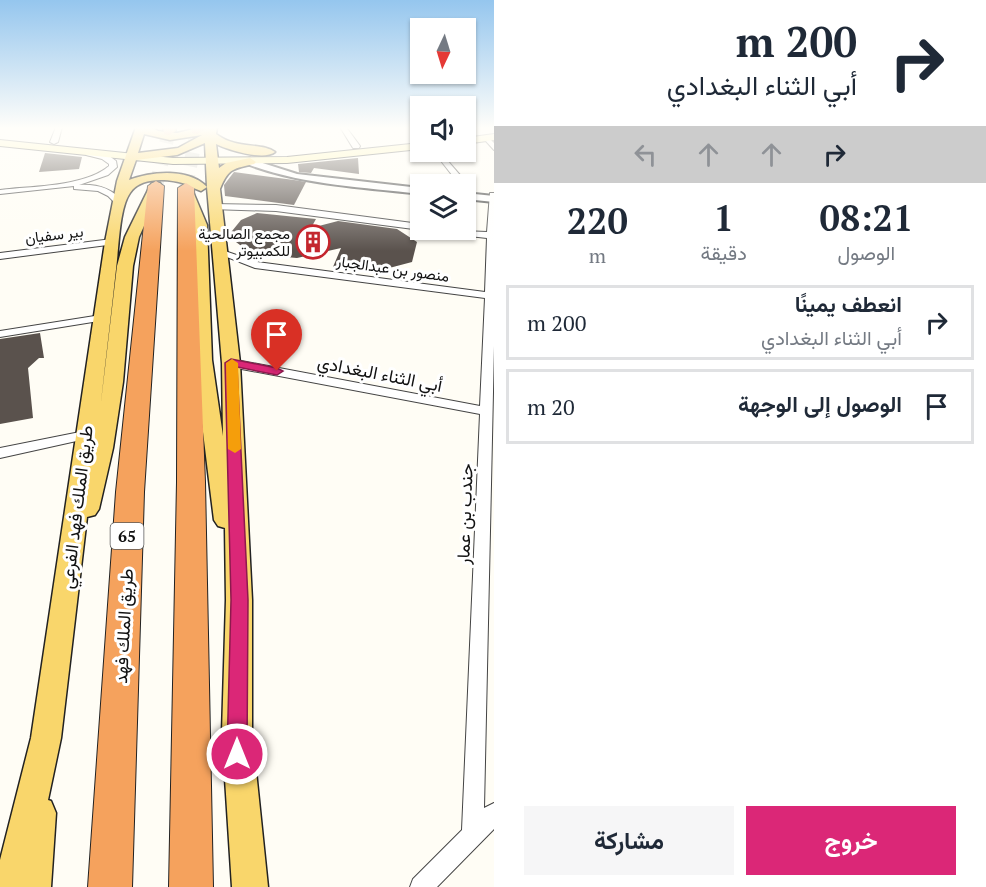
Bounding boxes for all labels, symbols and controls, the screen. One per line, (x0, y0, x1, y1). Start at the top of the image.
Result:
text: 200 m (736, 13, 857, 69)
north arrow (410, 18, 476, 84)
map controls (410, 18, 476, 240)
icon: right (878, 24, 956, 102)
text: أبي الثناء البغدادي (667, 67, 857, 103)
button: sound (410, 96, 476, 162)
icon: left (629, 138, 662, 171)
icon: ahead (692, 138, 725, 171)
icon: ahead (755, 138, 788, 171)
icon: right (818, 138, 851, 171)
button: layers (410, 174, 476, 240)
text: 1 (713, 194, 734, 241)
text: 08:21 (820, 194, 913, 241)
text: 220 (567, 197, 628, 244)
street label: بير سفيان (24, 221, 84, 247)
place label: مجمع الصالحية للكمبيوتر (198, 223, 290, 260)
building icon: مجمع الصالحية للكمبيوتر (295, 224, 331, 260)
text: دقيقة (701, 239, 747, 266)
text: الوصول (838, 239, 895, 266)
text: m (589, 242, 606, 269)
street label: منصور بن عبدالجبار (334, 250, 451, 287)
text: انعطف يمينًا (795, 289, 902, 318)
icon: right (920, 306, 953, 339)
text: 200 m (527, 308, 587, 337)
pin (251, 309, 302, 371)
icon: arrive (260, 318, 293, 351)
text: أبي الثناء البغدادي (761, 324, 902, 351)
street label: أبي الثناء البغدادي (315, 349, 445, 401)
text: الوصول إلى الوجهة (738, 389, 902, 418)
icon: arrive (920, 390, 953, 423)
text: 20 m (527, 392, 575, 421)
street label: طريق الملك فهد الفرعي (54, 424, 102, 591)
street label: جندب بن عمار (450, 463, 478, 566)
road number: 65 (110, 523, 144, 549)
street label: طريق الملك فهد (108, 568, 138, 684)
position arrow (205, 722, 269, 786)
button: مشاركة (524, 806, 734, 875)
button: خروج (746, 806, 956, 875)

